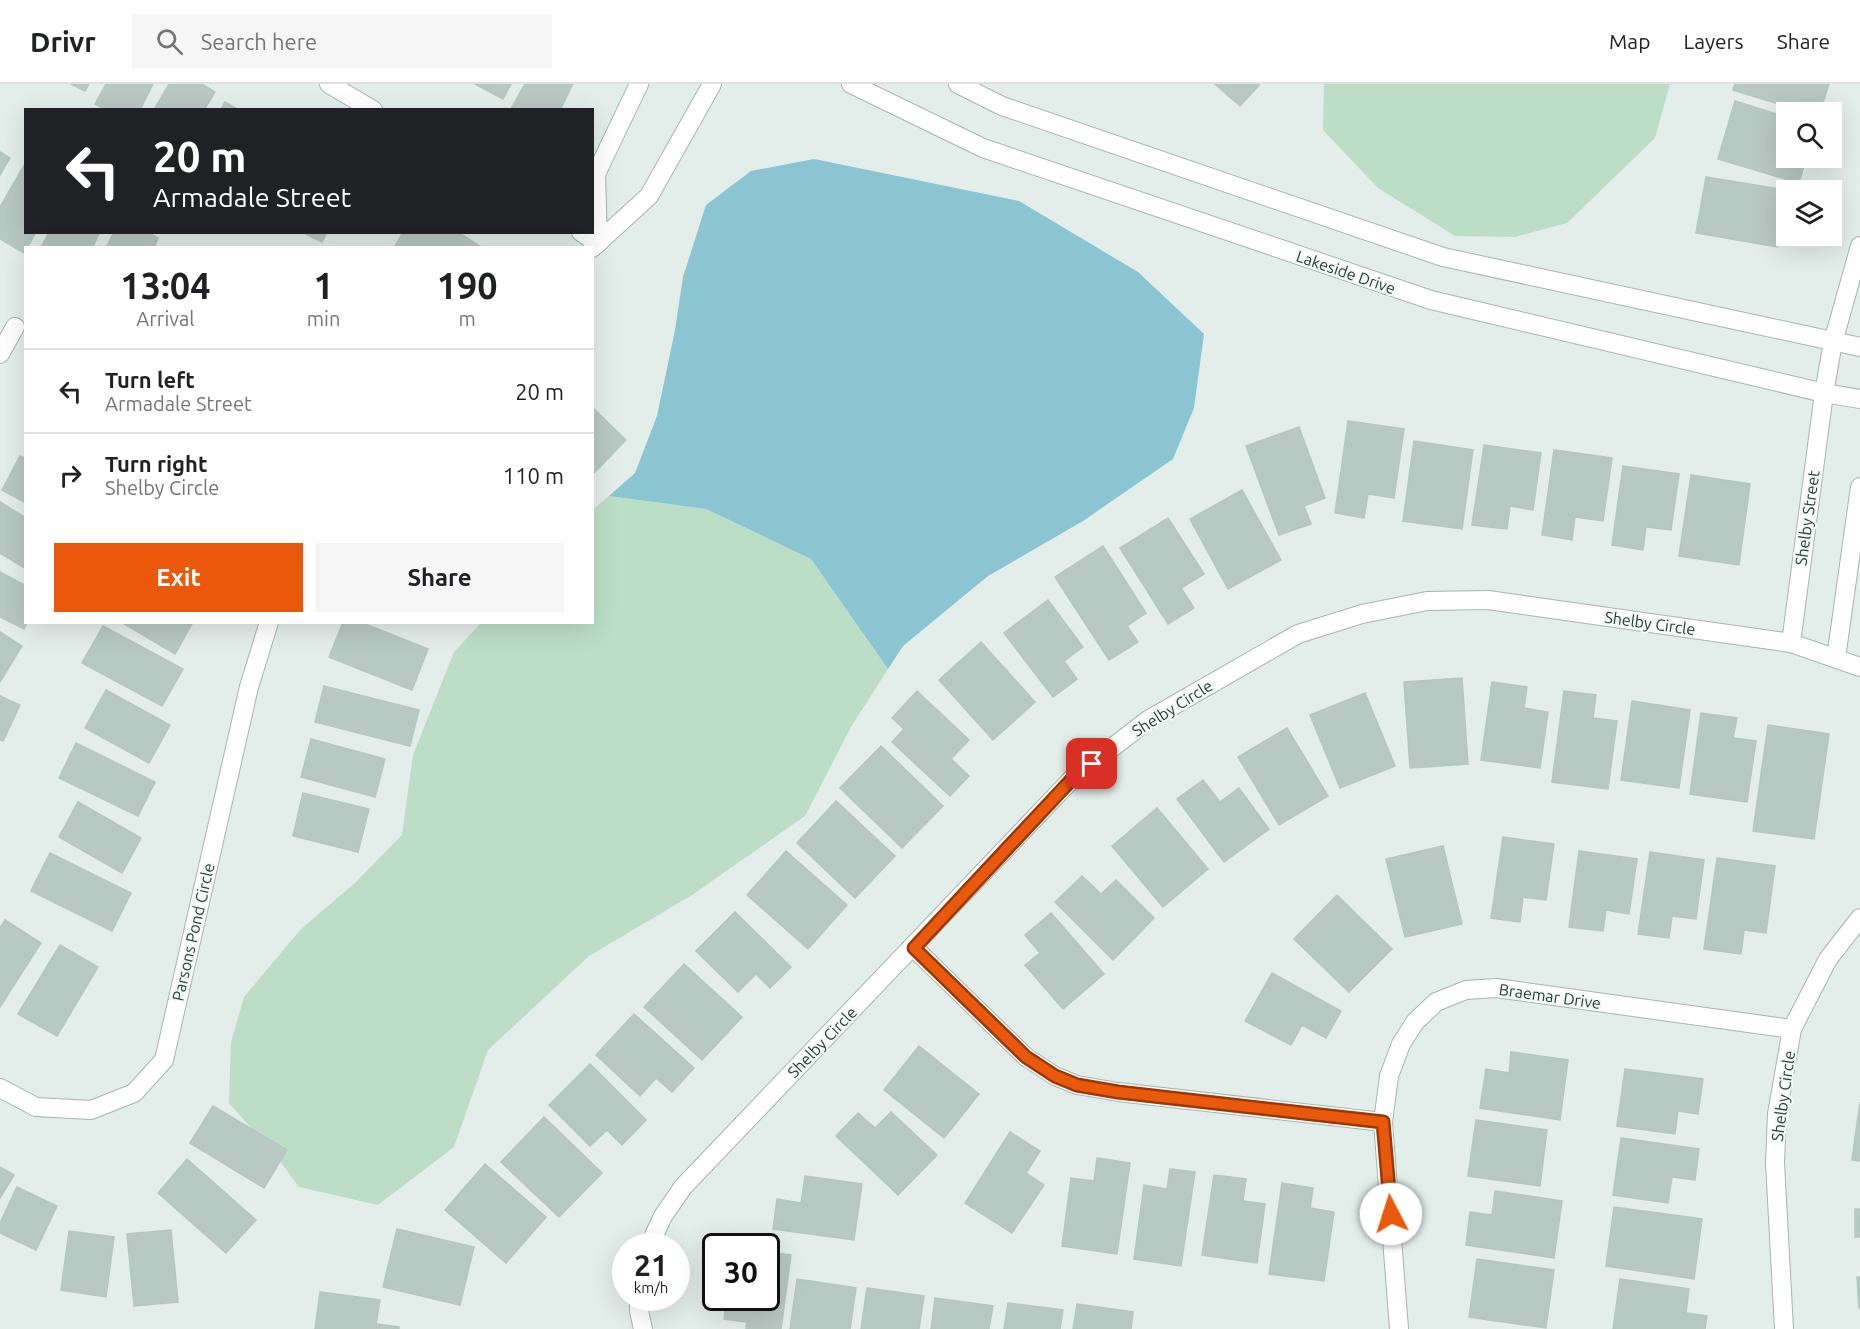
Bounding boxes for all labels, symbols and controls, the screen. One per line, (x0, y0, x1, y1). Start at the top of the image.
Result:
search box (132, 14, 552, 68)
icon: search (153, 25, 186, 58)
text: Drivr (30, 26, 96, 57)
text: Search here (201, 29, 317, 54)
text: Map (1609, 29, 1650, 53)
text: Layers (1683, 29, 1744, 53)
text: Share (1777, 29, 1830, 53)
map controls (1776, 102, 1842, 246)
button: search (1776, 102, 1842, 168)
icon: left (54, 132, 132, 210)
text: 20 m (153, 133, 247, 180)
button: layers (1776, 180, 1842, 246)
text: Armadale Street (153, 182, 351, 212)
street label: Lakeside Drive (1294, 247, 1398, 297)
text: 13:04 (120, 265, 210, 306)
text: 1 (313, 265, 334, 306)
text: 190 (437, 265, 498, 306)
text: Arrival (136, 307, 195, 330)
text: min (307, 307, 340, 330)
text: m (459, 307, 476, 330)
text: Turn left (105, 367, 195, 392)
icon: left (54, 375, 87, 408)
text: 20 m (515, 379, 564, 404)
text: Armadale Street (105, 392, 252, 415)
text: Turn right (105, 451, 207, 476)
icon: right (54, 459, 87, 492)
text: 110 m (503, 463, 564, 488)
street label: Shelby Street (1791, 469, 1823, 567)
text: Shelby Circle (105, 476, 219, 499)
button: Exit (54, 543, 303, 612)
button: Share (315, 543, 564, 612)
street label: Shelby Circle (1603, 608, 1697, 638)
street label: Shelby Circle (1128, 676, 1216, 740)
pin (1066, 738, 1117, 789)
icon: arrive (1075, 747, 1108, 780)
street label: Parsons Pond Circle (168, 861, 218, 1003)
street label: Braemar Drive (1498, 980, 1602, 1012)
street label: Shelby Circle (784, 1003, 860, 1081)
street label: Shelby Circle (1768, 1049, 1798, 1143)
position arrow (1359, 1182, 1423, 1246)
speed limit sign: 30 (702, 1233, 780, 1311)
text: 21 (634, 1248, 668, 1282)
text: km/h (634, 1279, 668, 1296)

